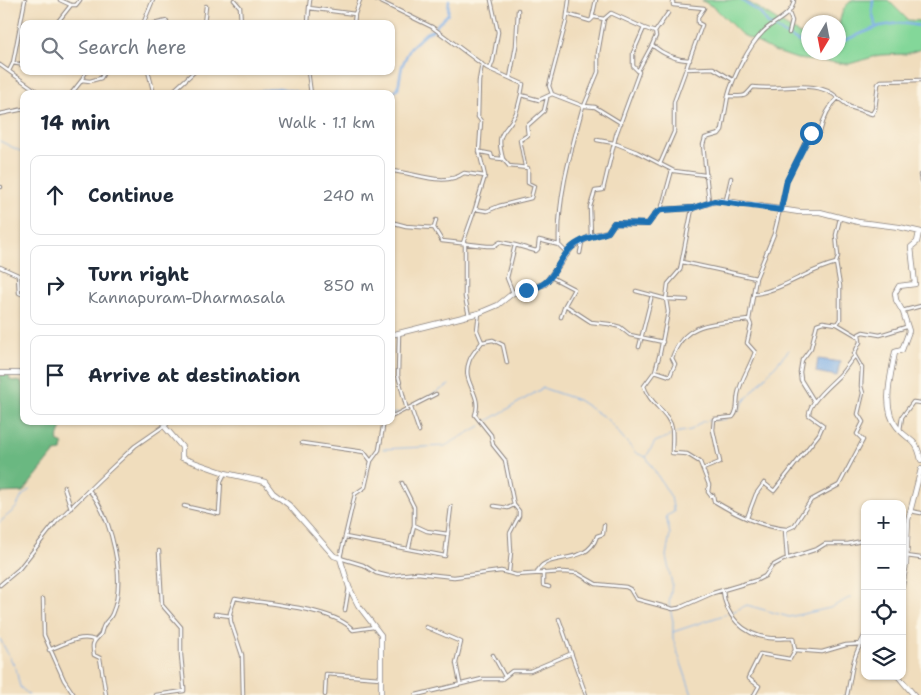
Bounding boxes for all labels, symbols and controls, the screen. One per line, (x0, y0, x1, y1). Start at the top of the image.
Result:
north arrow (801, 15, 846, 60)
search box (20, 20, 395, 75)
icon: search (38, 34, 66, 62)
text: Search here (78, 35, 187, 60)
text: 14 min (40, 109, 110, 137)
text: Walk · 1.1 km (278, 112, 375, 133)
route start (800, 122, 823, 145)
icon: ahead (41, 181, 69, 209)
text: Continue (88, 183, 174, 208)
text: 240 m (322, 185, 374, 206)
text: Turn right (88, 262, 189, 287)
icon: right (41, 271, 69, 299)
text: 850 m (323, 275, 374, 296)
route end (515, 279, 538, 302)
text: Kannapuram-Dharmasala (88, 287, 285, 308)
icon: arrive (41, 361, 69, 389)
text: Arrive at destination (88, 363, 300, 388)
map controls (861, 500, 906, 680)
button: + (861, 500, 906, 545)
button: − (861, 545, 906, 590)
button: locate (861, 590, 906, 635)
button: layers (861, 635, 906, 680)

